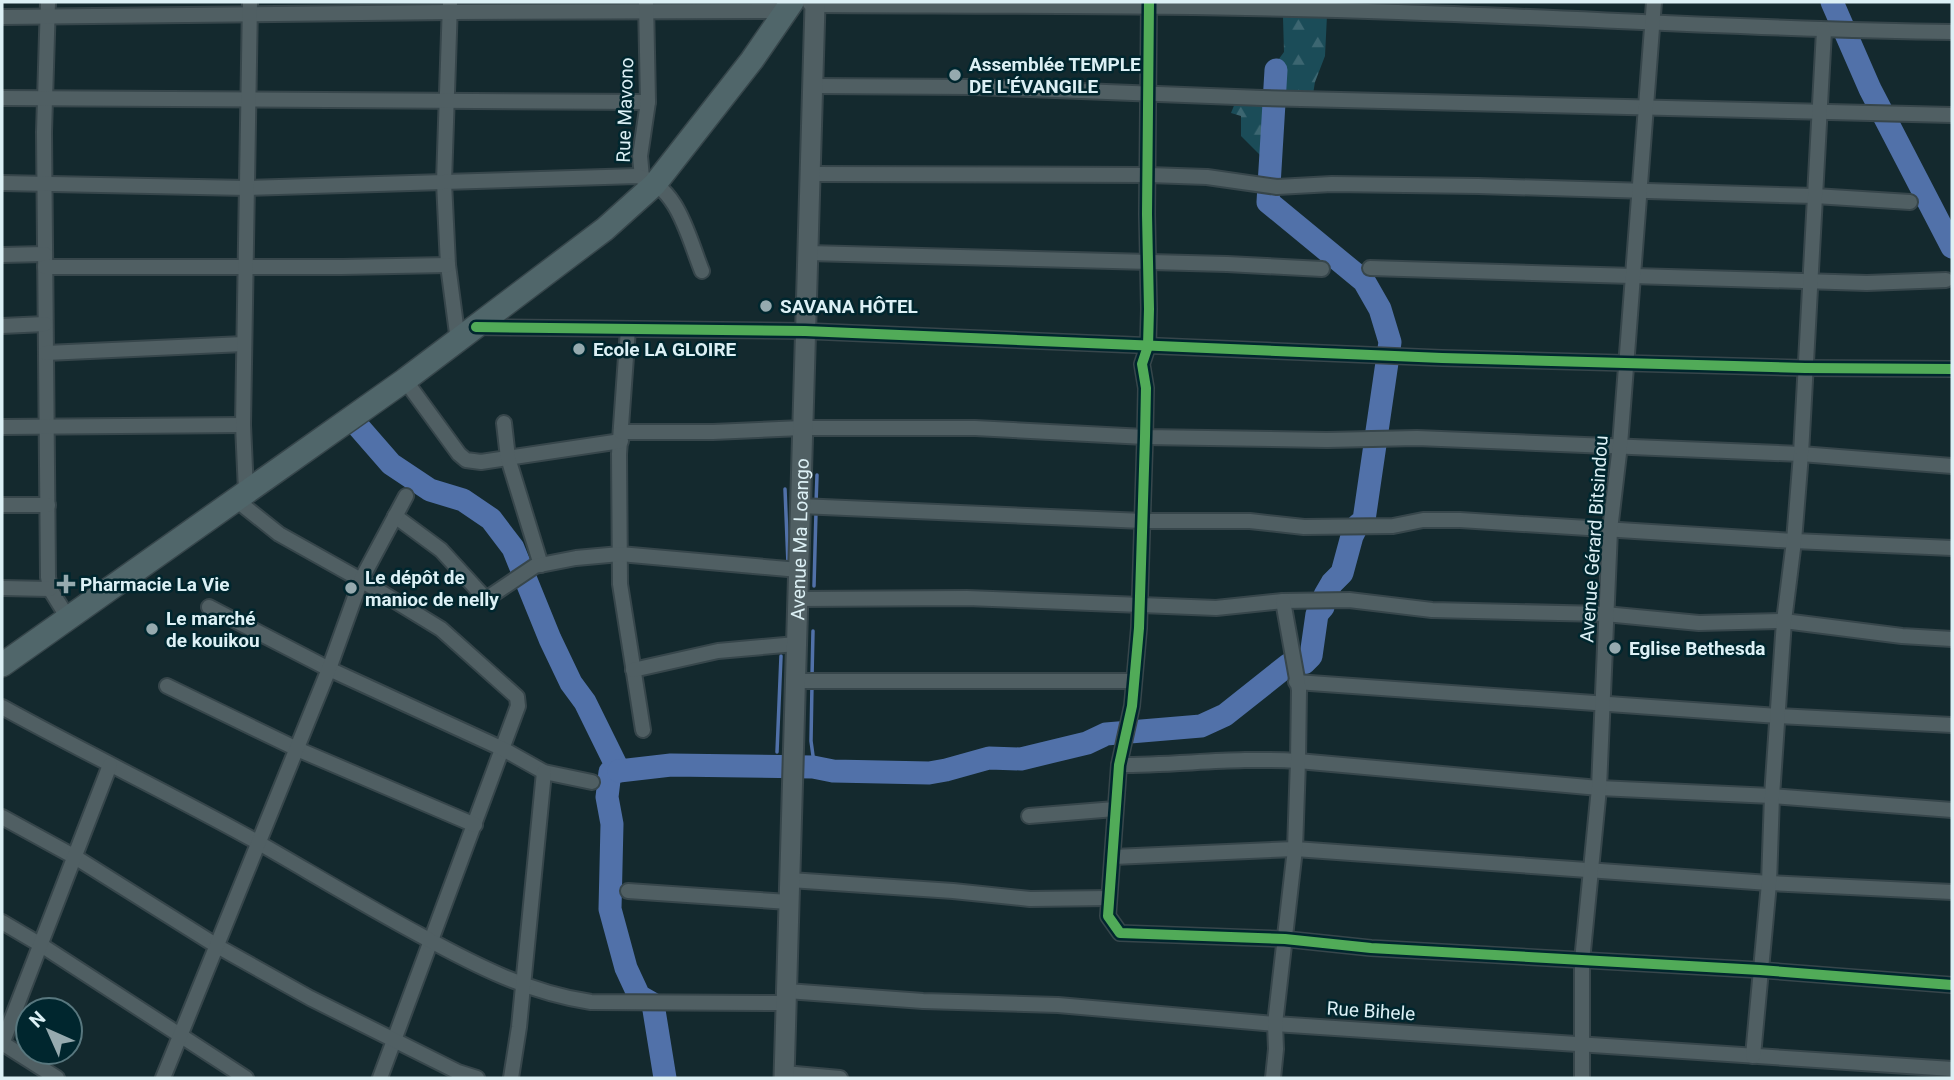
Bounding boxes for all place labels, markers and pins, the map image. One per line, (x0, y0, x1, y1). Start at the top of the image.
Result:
place label: Assemblée TEMPLE DE L'ÉVANGILE (969, 53, 1141, 98)
marker: Assemblée TEMPLE DE L'ÉVANGILE (947, 67, 963, 83)
place label: SAVANA HÔTEL (780, 295, 918, 318)
marker: SAVANA HÔTEL (758, 298, 774, 314)
place label: Ecole LA GLOIRE (593, 338, 737, 361)
marker: Ecole LA GLOIRE (571, 341, 587, 357)
place label: Le dépôt de manioc de nelly (365, 566, 499, 611)
place label: Pharmacie La Vie (80, 573, 229, 596)
marker: Pharmacie La Vie (58, 576, 74, 592)
marker: Le dépôt de manioc de nelly (343, 580, 359, 596)
place label: Le marché de kouikou (166, 607, 260, 652)
marker: Le marché de kouikou (144, 621, 160, 637)
place label: Eglise Bethesda (1629, 637, 1766, 660)
marker: Eglise Bethesda (1607, 640, 1623, 656)

